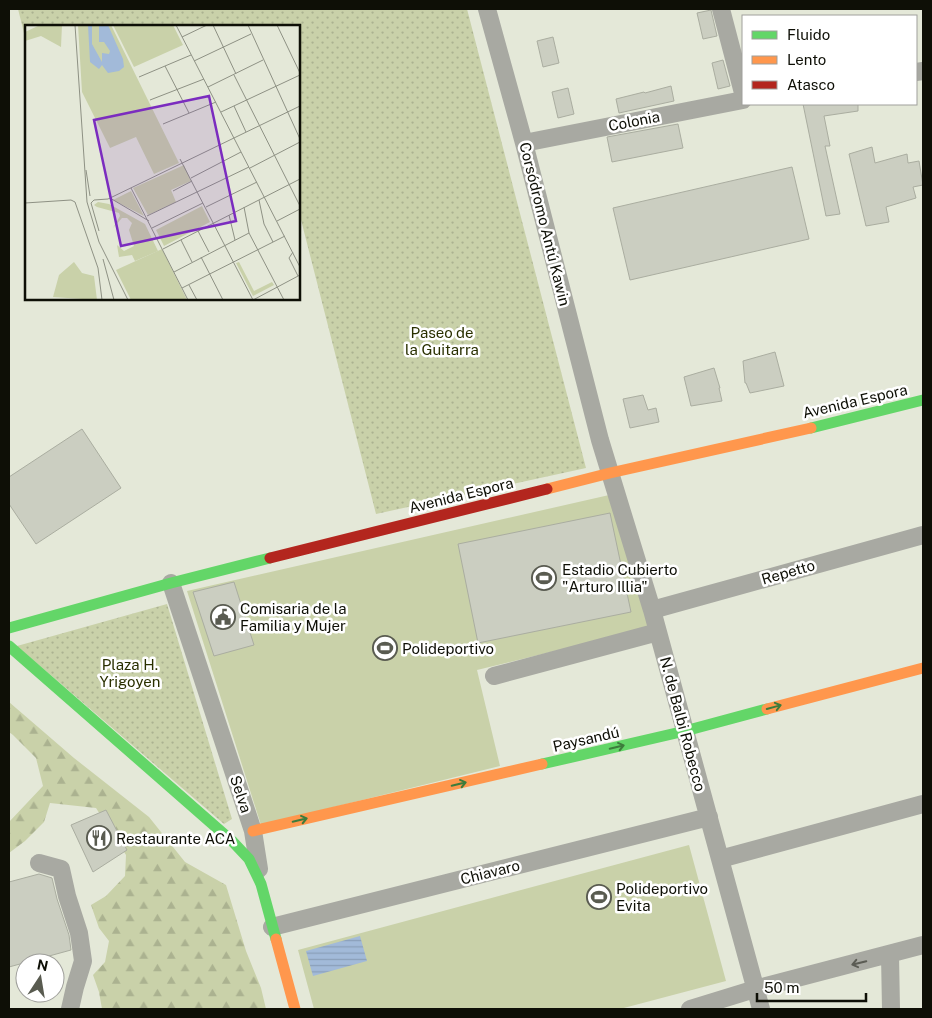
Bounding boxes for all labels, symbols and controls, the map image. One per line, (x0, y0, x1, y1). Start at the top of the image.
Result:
legend (742, 15, 917, 105)
inset map (25, 25, 300, 300)
text: Fluido (787, 26, 830, 43)
text: Lento (787, 51, 826, 68)
text: Atasco (787, 76, 835, 93)
street label: Colonia (607, 108, 661, 134)
street label: Corsódromo Antú Kawin (516, 140, 574, 308)
park label: Paseo de la Guitarra (405, 324, 479, 358)
street label: Avenida Espora (801, 381, 909, 421)
street label: Avenida Espora (407, 474, 515, 516)
street label: Repetto (759, 556, 817, 588)
place label: Estadio Cubierto "Arturo Illia" (562, 561, 678, 595)
sports icon: Estadio Cubierto "Arturo Illia" (531, 565, 557, 591)
place label: Comisaria de la Familia y Mujer (240, 600, 346, 634)
public building icon: Comisaria de la Familia y Mujer (210, 604, 236, 630)
sports icon: Polideportivo (372, 635, 398, 661)
place label: Polideportivo (402, 640, 494, 657)
street label: N. de Balbi Robecco (657, 655, 709, 793)
park label: Plaza H. Yrigoyen (100, 656, 160, 690)
one-way arrow (766, 702, 782, 712)
street label: Paysandú (551, 723, 621, 755)
one-way arrow (608, 742, 624, 751)
street label: Selva (227, 773, 255, 815)
one-way arrow (450, 778, 466, 788)
one-way arrow (292, 815, 308, 824)
restaurant icon: Restaurante ACA (86, 825, 112, 851)
place label: Restaurante ACA (116, 830, 236, 847)
street label: Chiavaro (459, 856, 521, 888)
place label: Polideportivo Evita (616, 880, 708, 914)
sports icon: Polideportivo Evita (586, 884, 612, 910)
north arrow (15, 953, 65, 1003)
text: N (36, 956, 50, 974)
one-way arrow (852, 958, 868, 968)
scale bar (757, 970, 866, 1002)
text: 50 m (764, 979, 799, 996)

